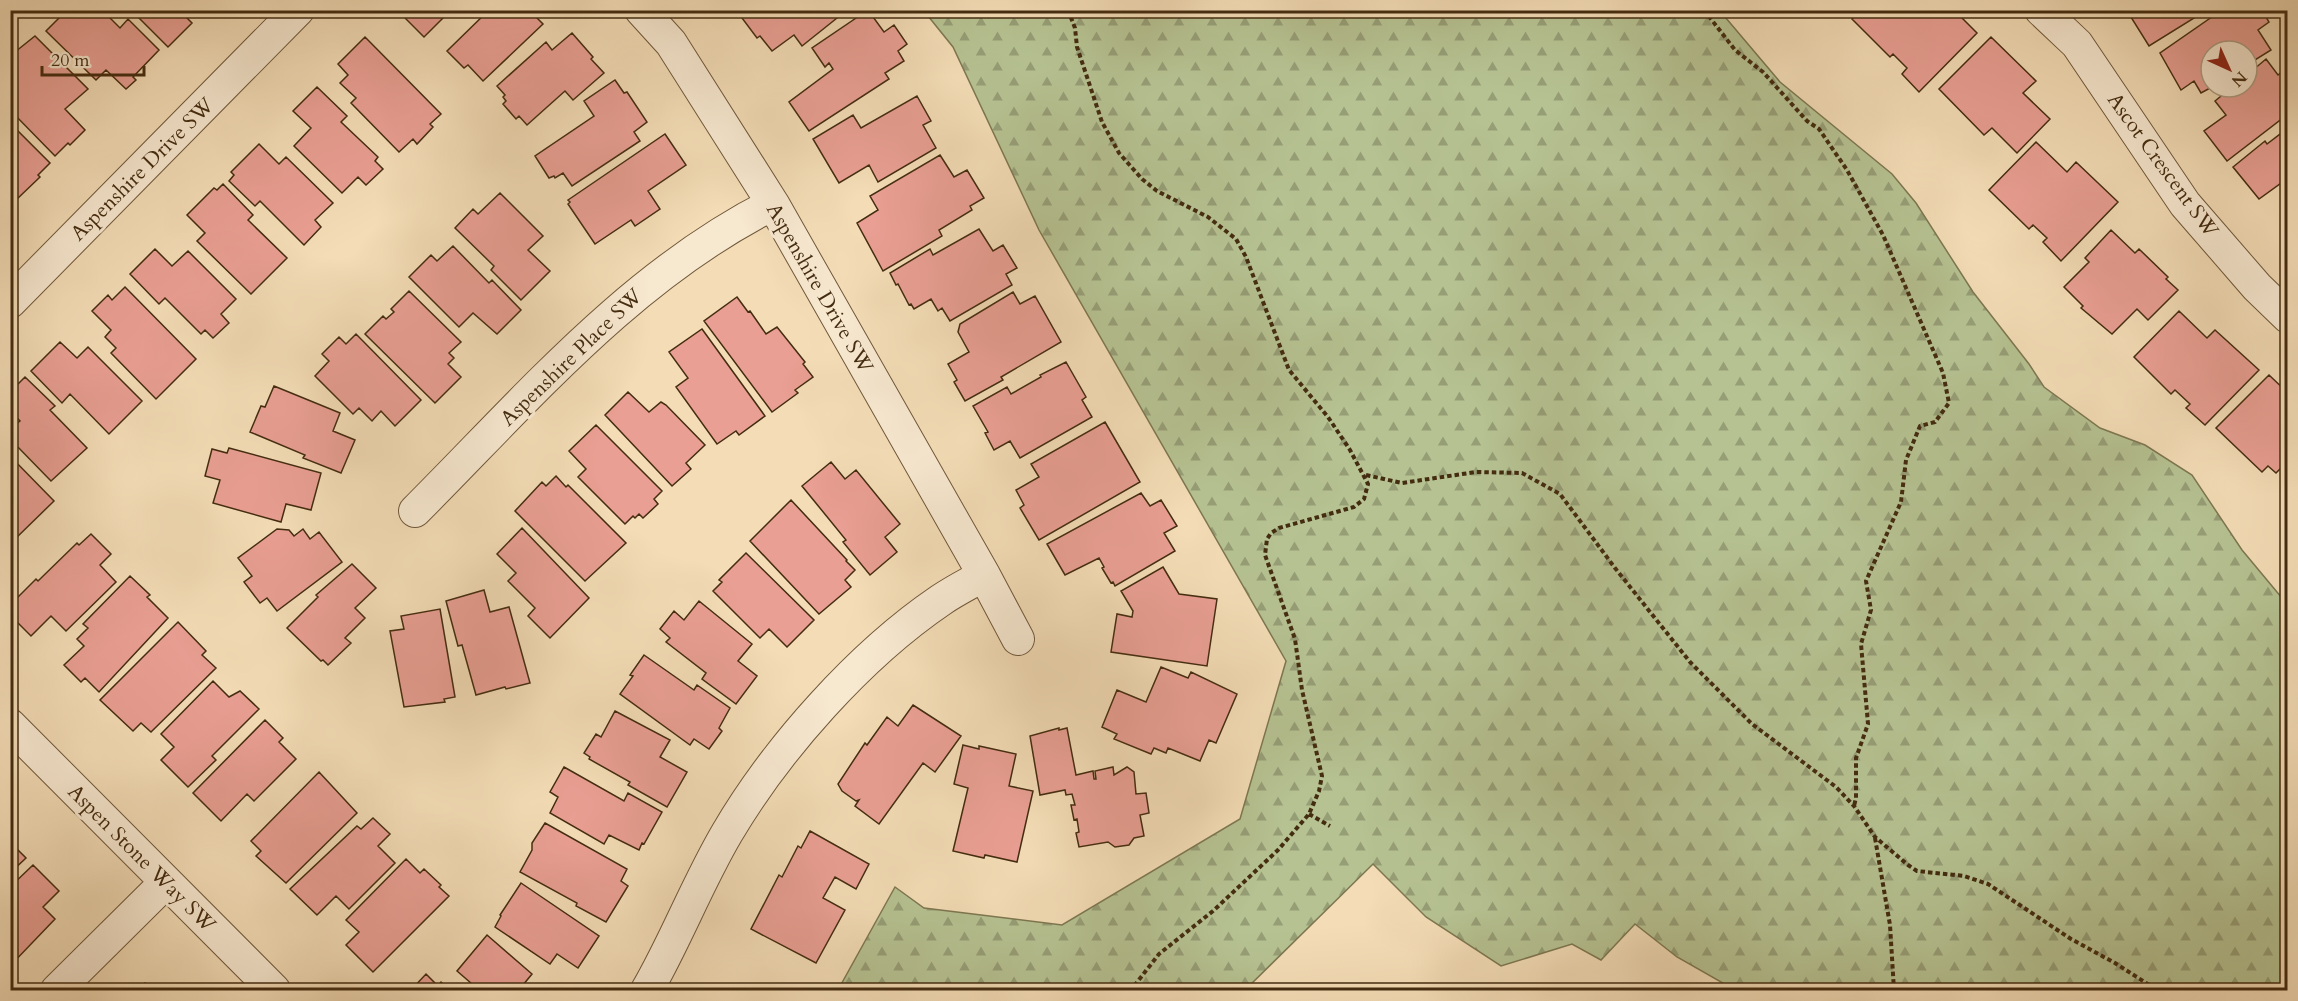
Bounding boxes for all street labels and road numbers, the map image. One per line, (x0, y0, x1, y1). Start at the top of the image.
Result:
street label: Ascot Crescent SW (2100, 87, 2225, 244)
street label: Aspenshire Drive SW (64, 91, 221, 248)
street label: Aspenshire Drive SW (759, 198, 881, 379)
street label: Aspenshire Place SW (494, 281, 649, 433)
street label: Aspen Stone Way SW (61, 778, 223, 939)

